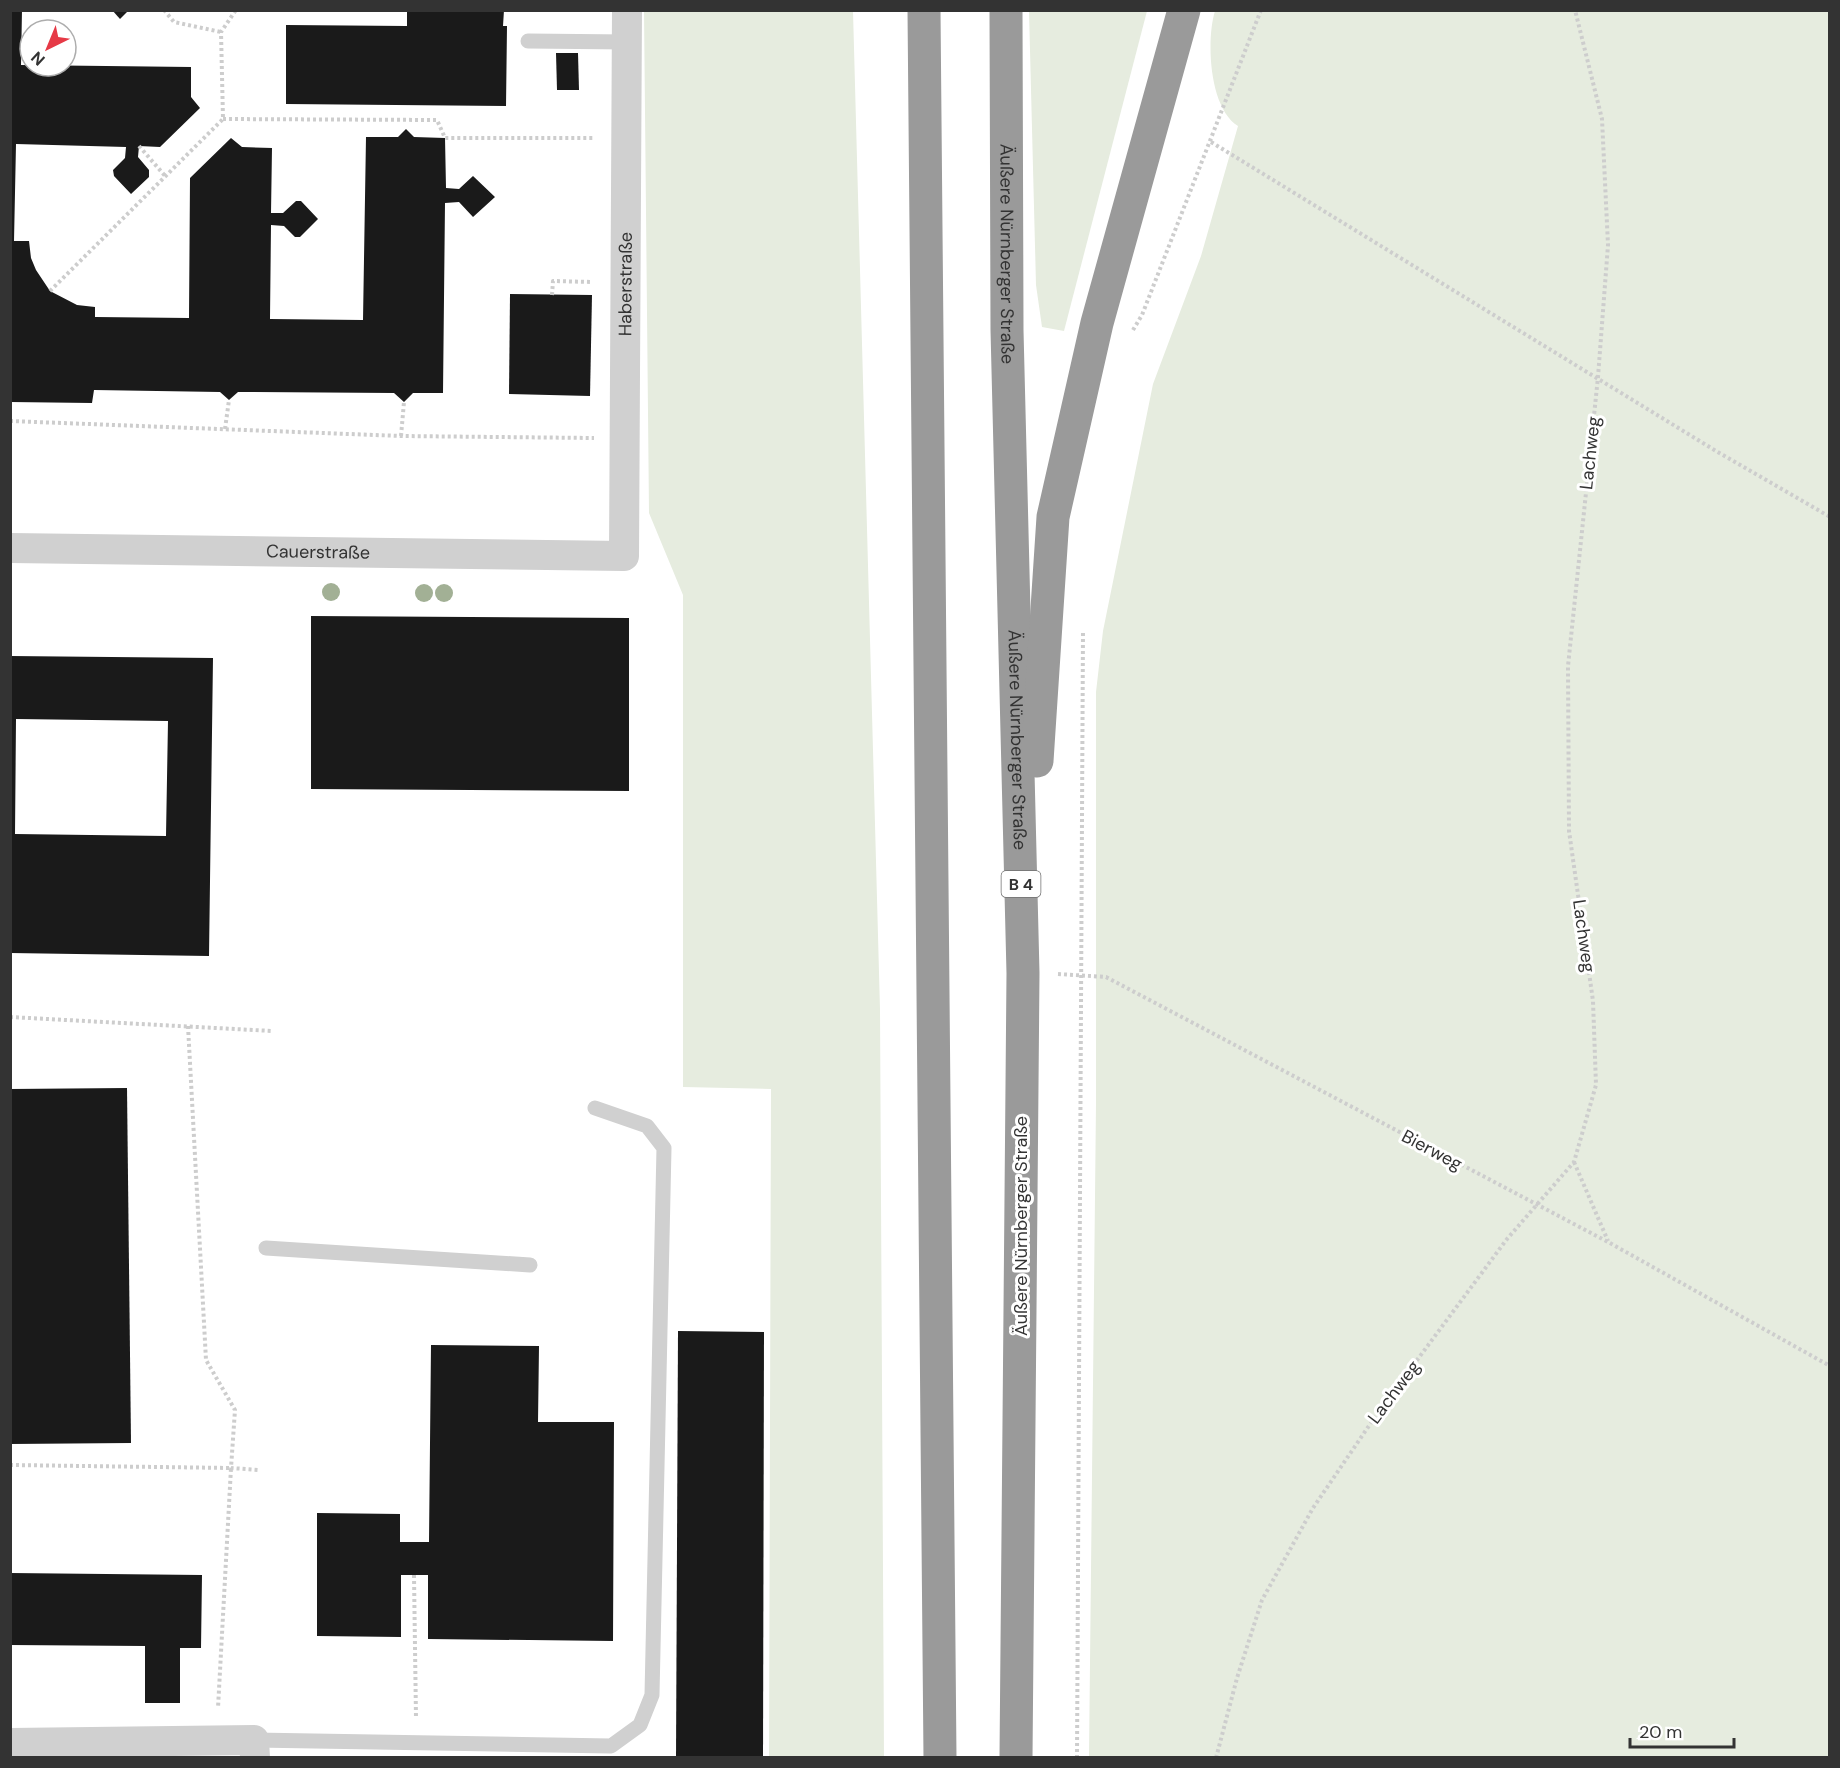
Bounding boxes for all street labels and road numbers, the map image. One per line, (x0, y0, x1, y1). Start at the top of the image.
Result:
street label: Äußere Nürnberger Straße (994, 144, 1020, 364)
street label: Haberstraße (613, 232, 638, 336)
street label: Lachweg (1574, 415, 1606, 491)
street label: Cauerstraße (266, 539, 370, 565)
street label: Äußere Nürnberger Straße (1002, 629, 1032, 850)
road number: B 4 (1002, 871, 1040, 897)
street label: Lachweg (1567, 898, 1601, 974)
street label: Äußere Nürnberger Straße (1009, 1116, 1033, 1336)
street label: Bierweg (1397, 1124, 1467, 1176)
street label: Lachweg (1362, 1355, 1426, 1429)

